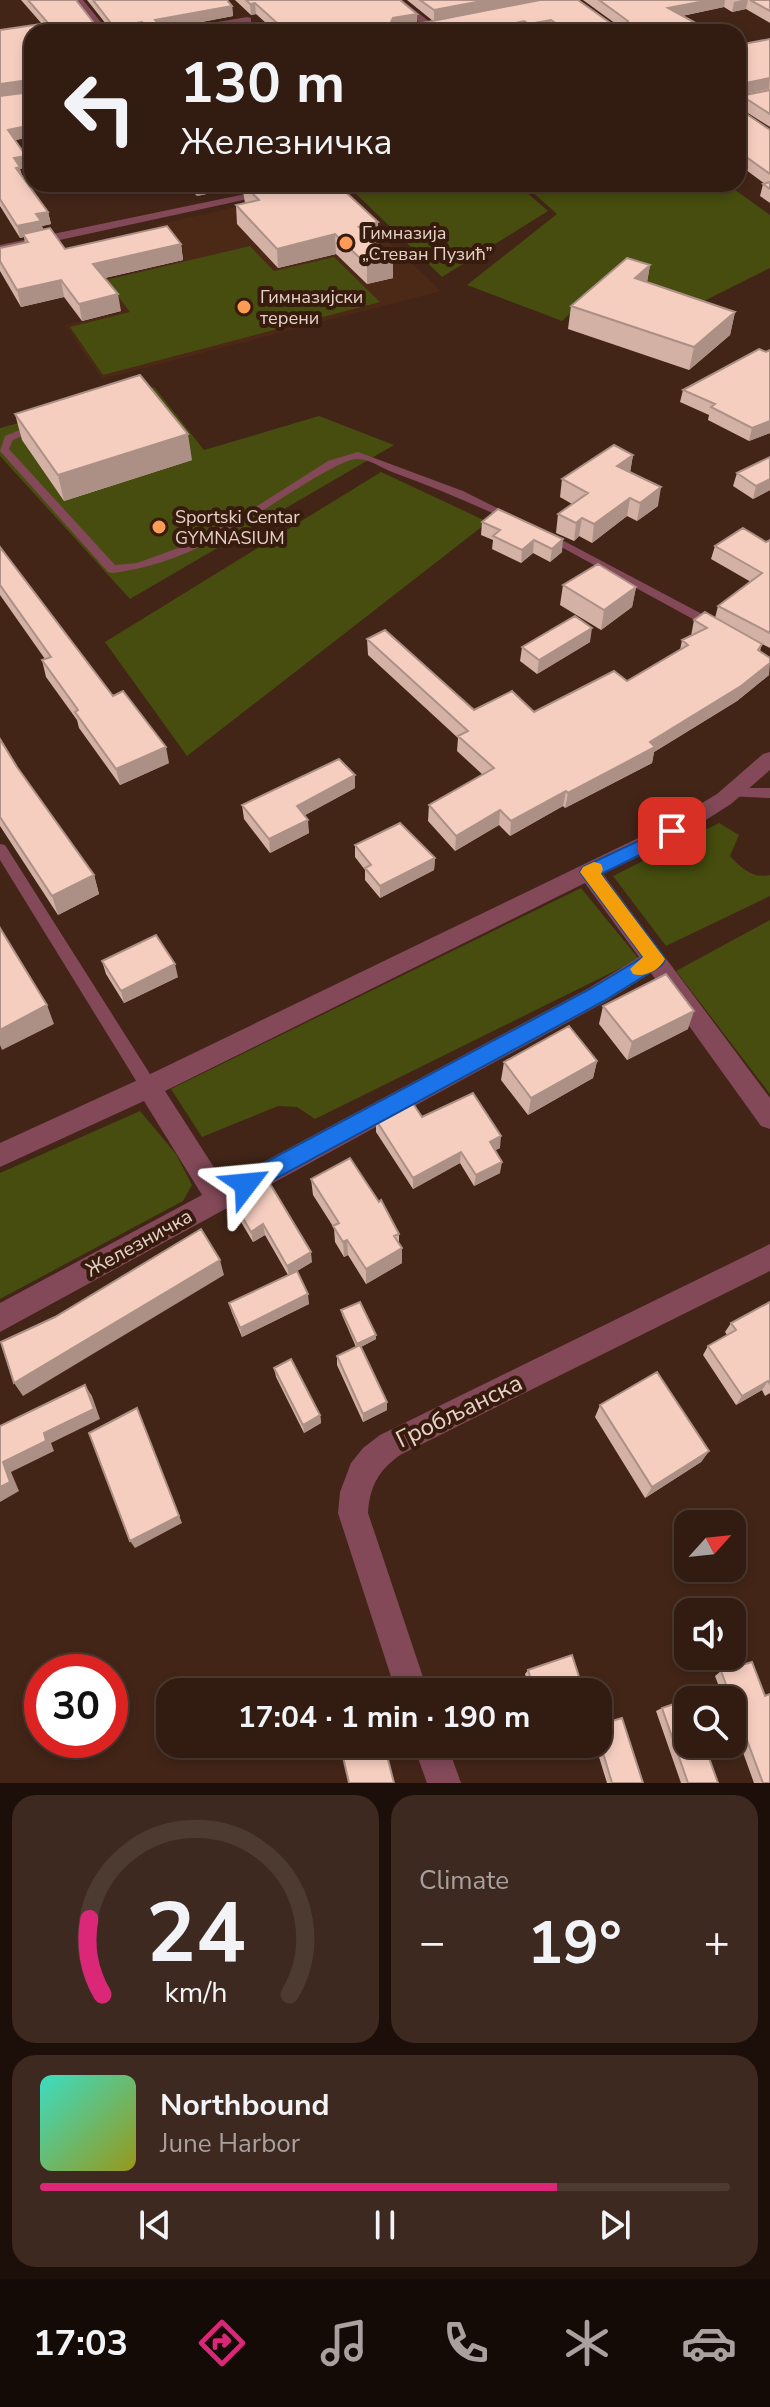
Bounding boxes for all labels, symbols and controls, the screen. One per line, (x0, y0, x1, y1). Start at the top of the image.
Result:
text: 130 m (180, 45, 345, 122)
icon: left (48, 56, 152, 160)
text: Железничка (180, 118, 393, 167)
place label: Гимназија „Стеван Пузић” (362, 221, 493, 266)
marker: Гимназија „Стеван Пузић” (337, 234, 355, 252)
place label: Гимназијски терени (260, 285, 363, 330)
marker: Гимназијски терени (235, 298, 253, 316)
place label: Sportski Centar GYMNASIUM (175, 505, 300, 550)
marker: Sportski Centar GYMNASIUM (150, 518, 168, 536)
pin (638, 797, 706, 865)
icon: arrive (650, 809, 694, 853)
position arrow (204, 1142, 288, 1226)
street label: Железничка (81, 1203, 197, 1283)
street label: Гробљанска (390, 1367, 528, 1455)
north arrow (674, 1510, 746, 1582)
map controls (674, 1510, 746, 1758)
button: sound (674, 1598, 746, 1670)
speed limit sign: 30 (24, 1654, 128, 1758)
button: search (674, 1686, 746, 1758)
text: 17:04 · 1 min · 190 m (238, 1697, 530, 1738)
text: Climate (419, 1863, 509, 1898)
text: 24 (146, 1877, 245, 1990)
text: 19° (527, 1902, 622, 1984)
text: − (419, 1913, 445, 1973)
text: + (704, 1913, 730, 1973)
text: km/h (164, 1973, 227, 2012)
text: Northbound (160, 2085, 330, 2126)
text: June Harbor (160, 2126, 300, 2161)
icon: previous (133, 2203, 177, 2247)
icon: pause (363, 2203, 407, 2247)
icon: next (593, 2203, 637, 2247)
icon: directions (194, 2315, 250, 2371)
icon: music (316, 2315, 372, 2371)
icon: phone (438, 2315, 494, 2371)
icon: climate (559, 2315, 615, 2371)
icon: car (681, 2315, 737, 2371)
text: 17:03 (33, 2319, 128, 2368)

